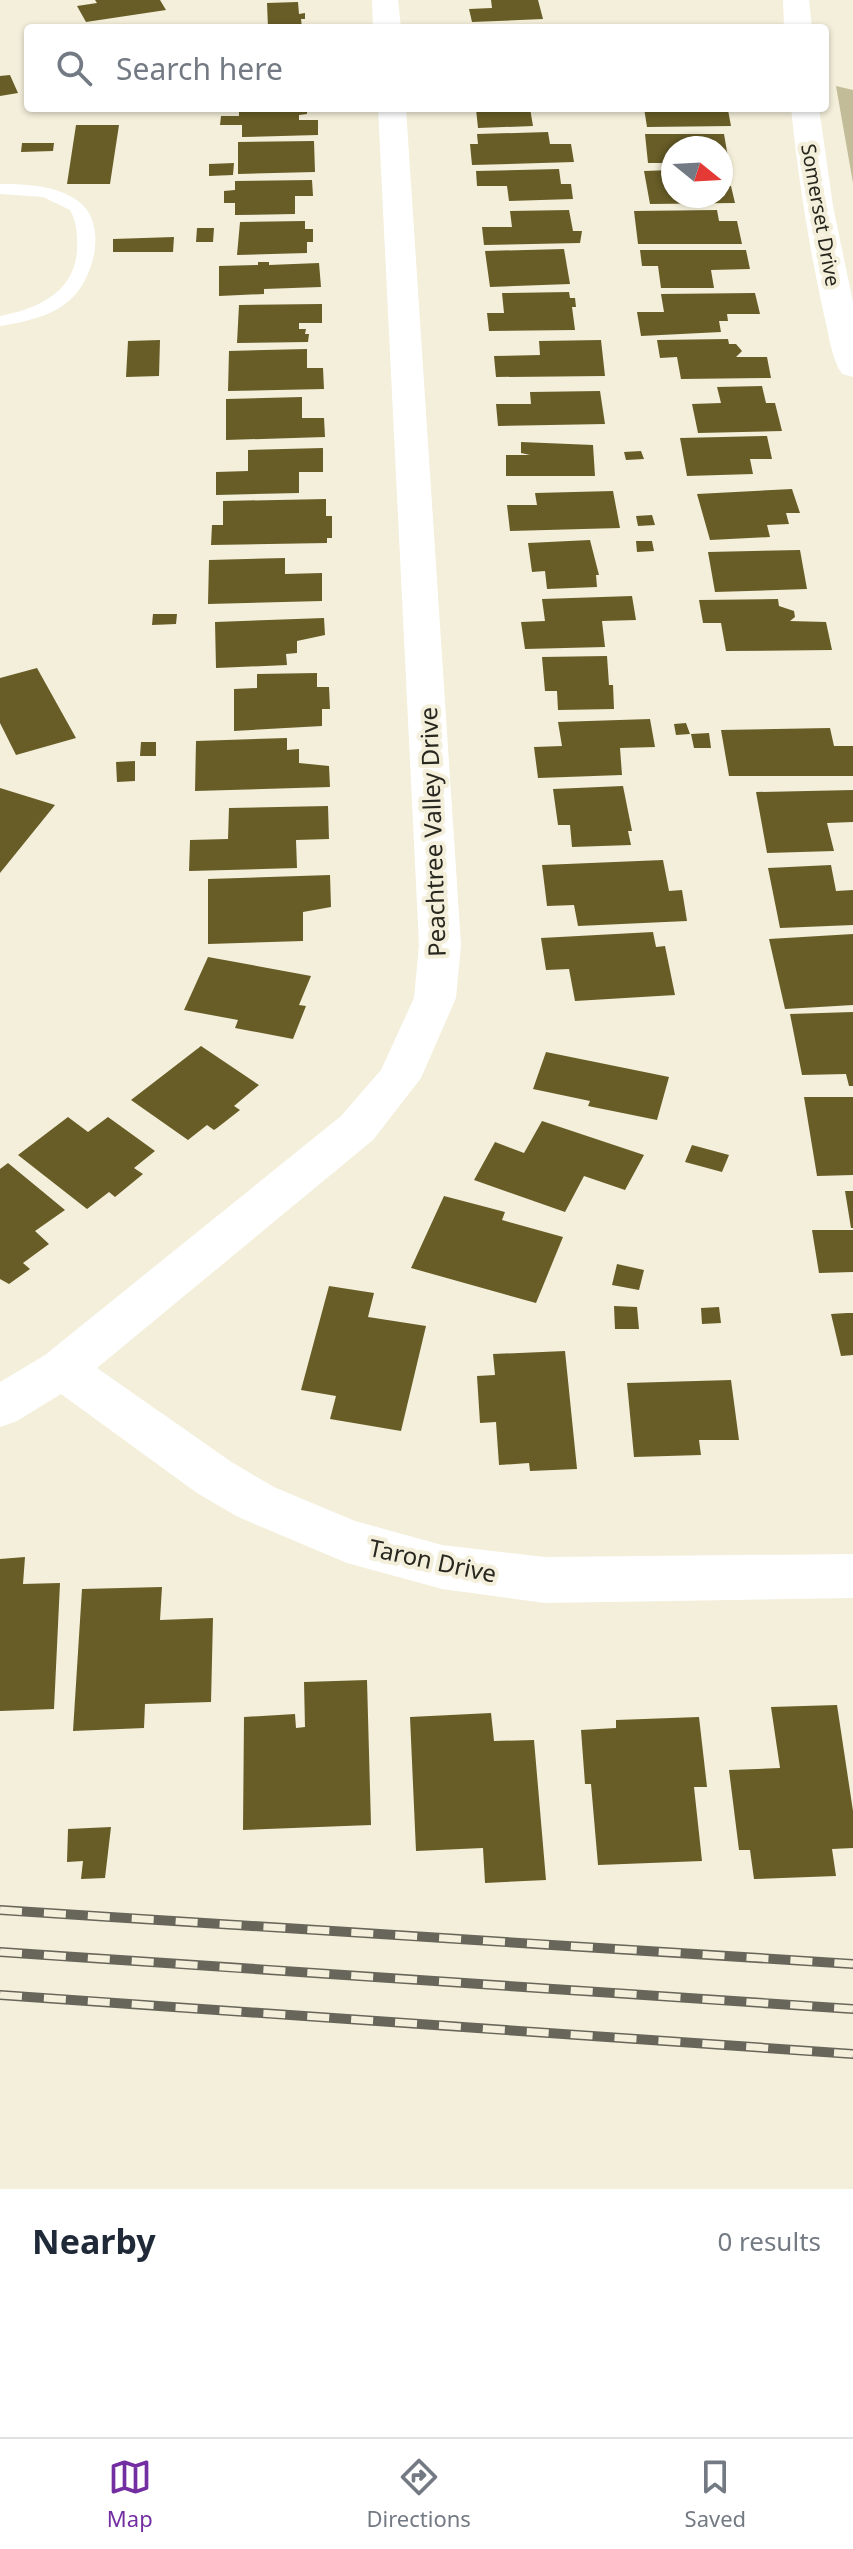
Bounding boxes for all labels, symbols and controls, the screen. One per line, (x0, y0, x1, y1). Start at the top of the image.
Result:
search box (24, 24, 829, 112)
icon: search (52, 46, 96, 90)
text: Search here (116, 48, 283, 89)
north arrow (661, 136, 733, 208)
street label: Somerset Drive (795, 142, 847, 288)
street label: Peachtree Valley Drive (411, 707, 453, 957)
street label: Taron Drive (366, 1530, 500, 1590)
text: Nearby (32, 2218, 156, 2264)
text: 0 results (717, 2223, 821, 2259)
tab: Map (107, 2455, 153, 2533)
tab: Directions (366, 2455, 471, 2533)
tab: Saved (685, 2455, 746, 2533)

